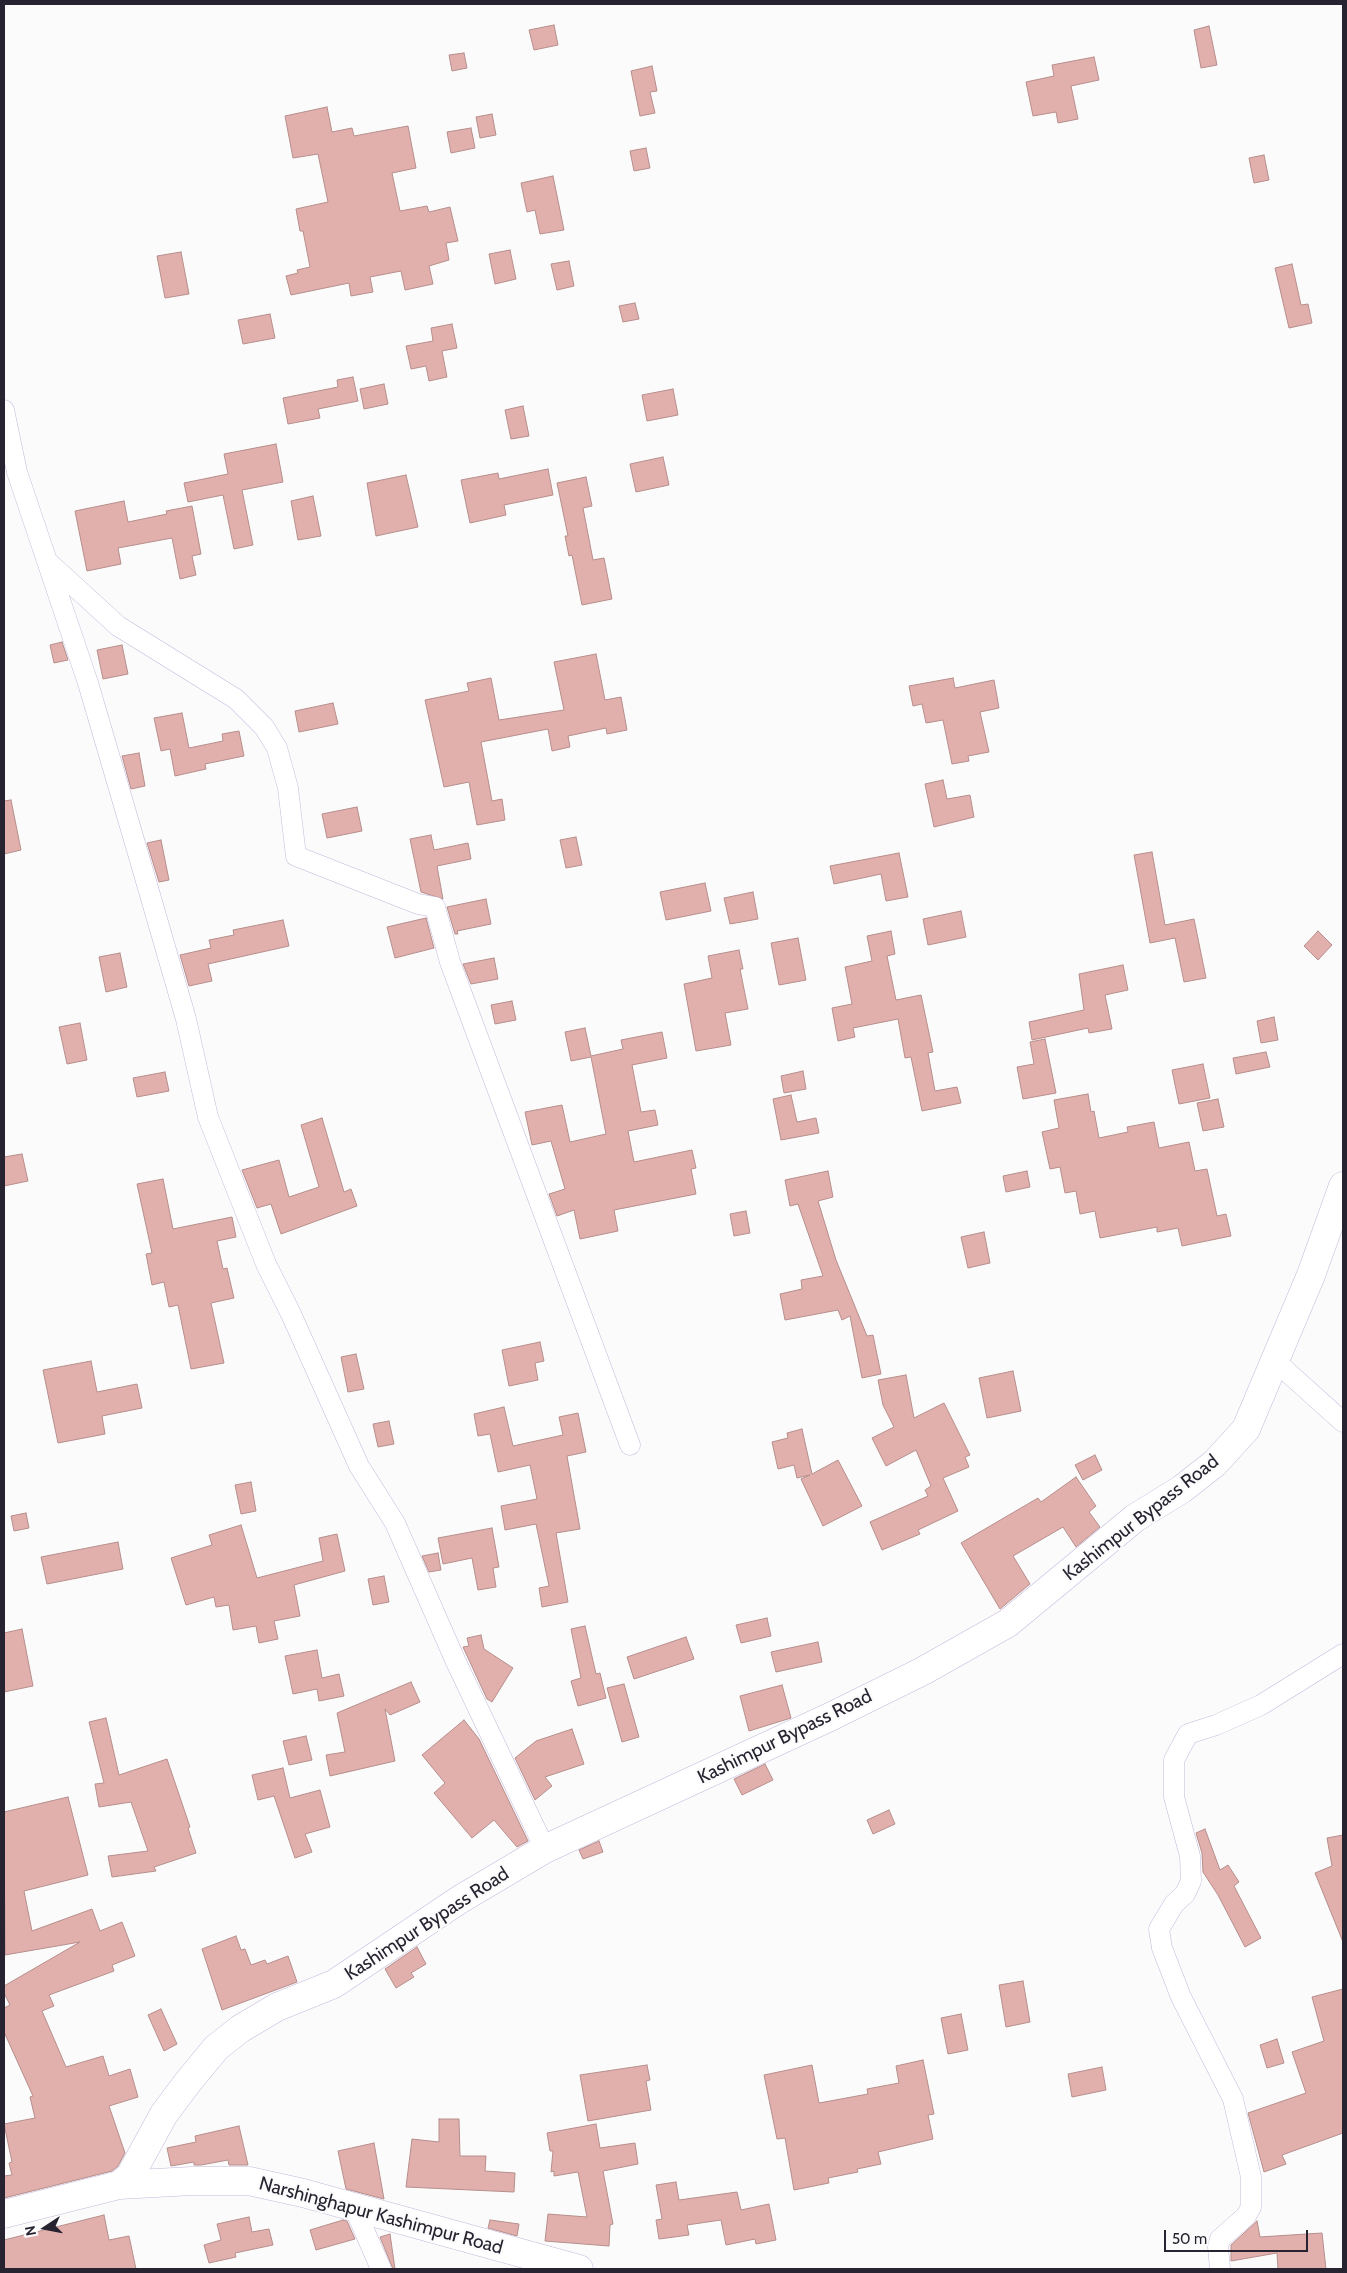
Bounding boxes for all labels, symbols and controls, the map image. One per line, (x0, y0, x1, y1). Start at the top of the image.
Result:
street label: Kashimpur Bypass Road (1059, 1450, 1223, 1586)
street label: Kashimpur Bypass Road (694, 1685, 876, 1789)
street label: Kashimpur Bypass Road (341, 1862, 513, 1986)
street label: Narshinghapur Kashimpur Road (257, 2172, 505, 2260)
north arrow (20, 2203, 70, 2253)
scale bar (1167, 2220, 1311, 2252)
text: N (20, 2224, 40, 2237)
text: 50 m (1172, 2230, 1207, 2248)

